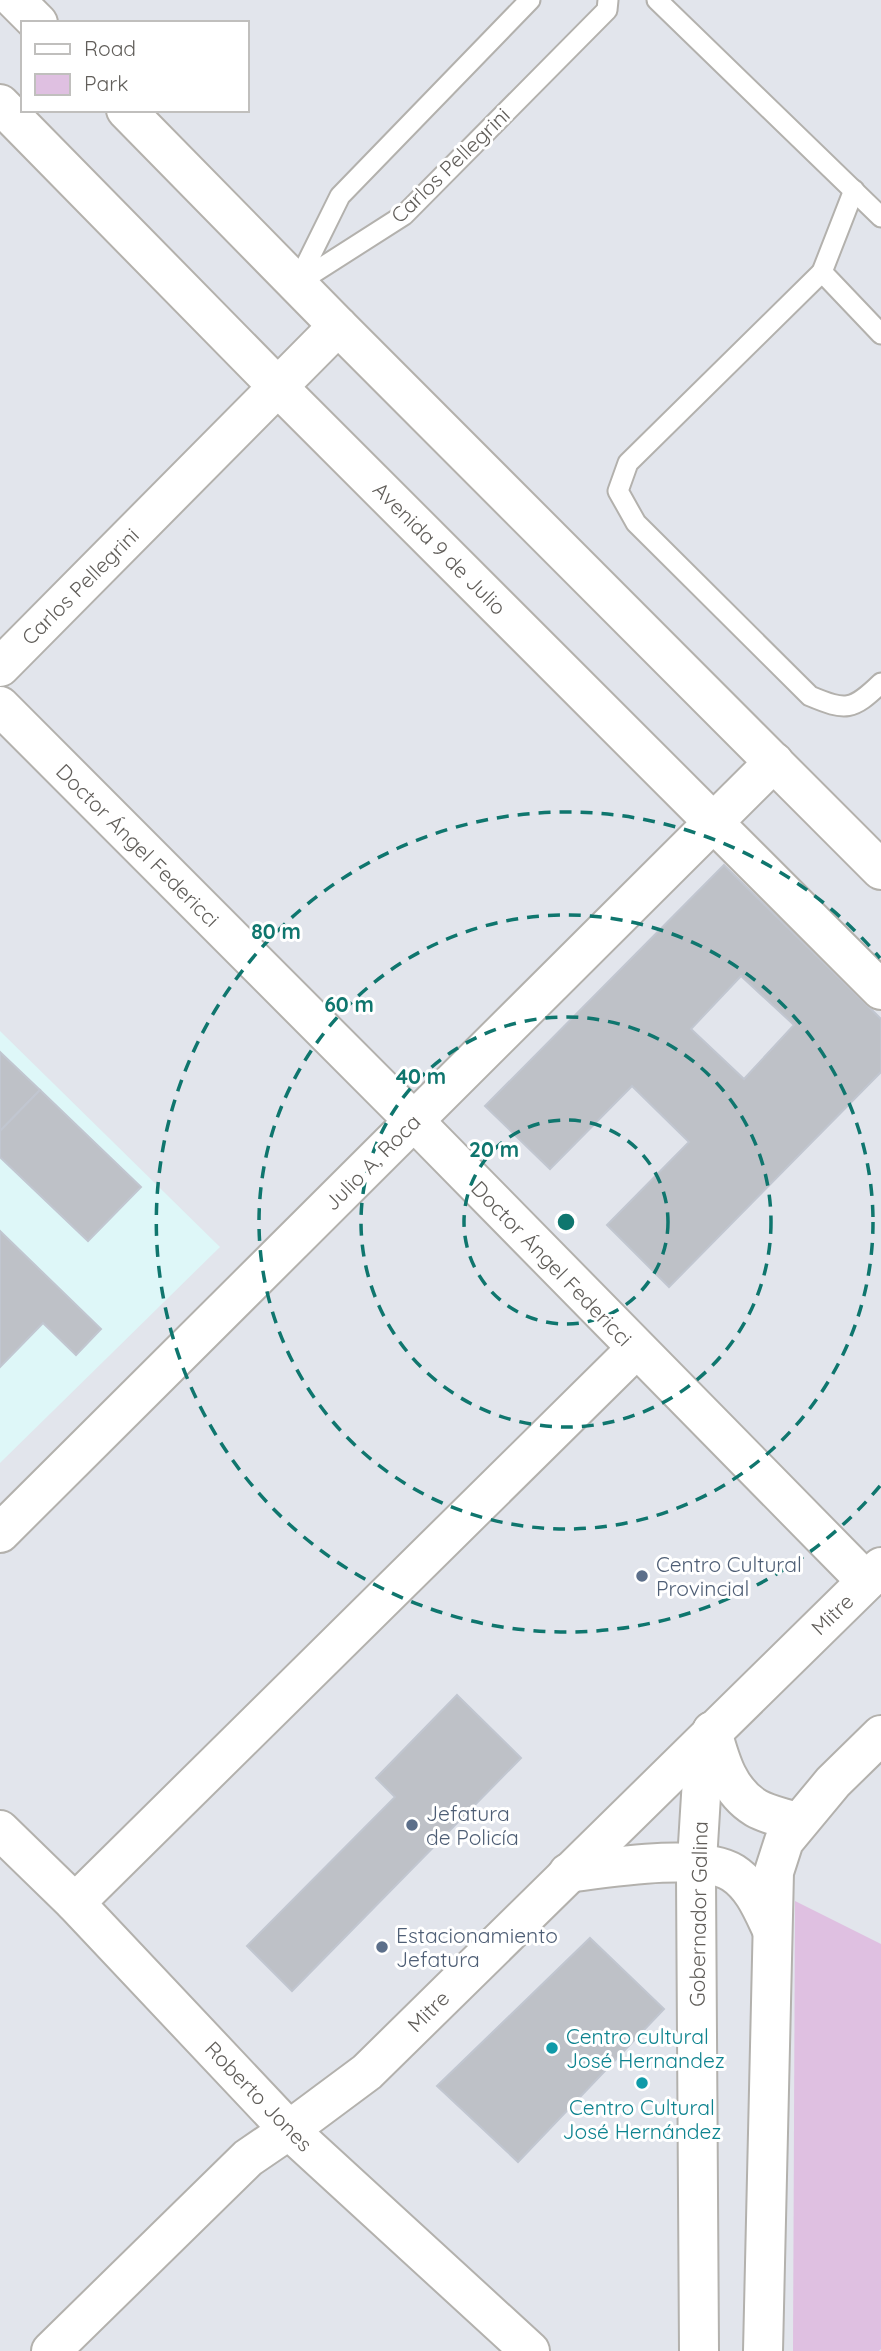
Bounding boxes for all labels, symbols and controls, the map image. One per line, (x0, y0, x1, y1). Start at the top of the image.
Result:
legend (21, 21, 248, 112)
text: Road (84, 35, 136, 61)
text: Park (84, 70, 128, 96)
street label: Carlos Pellegrini (385, 102, 515, 228)
street label: Avenida 9 de Julio (368, 476, 512, 620)
street label: Carlos Pellegrini (16, 522, 144, 650)
street label: Doctor Ángel Federicci (51, 758, 225, 932)
text: 80 m (251, 918, 301, 944)
text: 60 m (324, 991, 374, 1017)
text: 40 m (396, 1063, 446, 1089)
street label: Julio A, Roca (318, 1108, 426, 1216)
text: 20 m (469, 1136, 519, 1162)
street label: Doctor Ángel Federicci (466, 1175, 638, 1351)
centre of rings (554, 1210, 578, 1234)
place label: Centro Cultural Provincial (656, 1551, 802, 1601)
marker: Centro Cultural Provincial (634, 1568, 650, 1584)
street label: Mitre (806, 1588, 858, 1640)
place label: Jefatura de Policía (426, 1800, 519, 1850)
marker: Jefatura de Policía (404, 1817, 420, 1833)
street label: Gobernador Galina (683, 1821, 713, 2007)
place label: Estacionamiento Jefatura (396, 1922, 558, 1972)
marker: Estacionamiento Jefatura (374, 1939, 390, 1955)
street label: Mitre (402, 1985, 454, 2037)
place label: Centro cultural José Hernandez (566, 2023, 725, 2073)
street label: Roberto Jones (200, 2035, 318, 2157)
marker: Centro cultural José Hernandez (544, 2040, 560, 2056)
marker: Centro Cultural José Hernández (634, 2075, 650, 2091)
place label: Centro Cultural José Hernández (563, 2094, 721, 2144)

